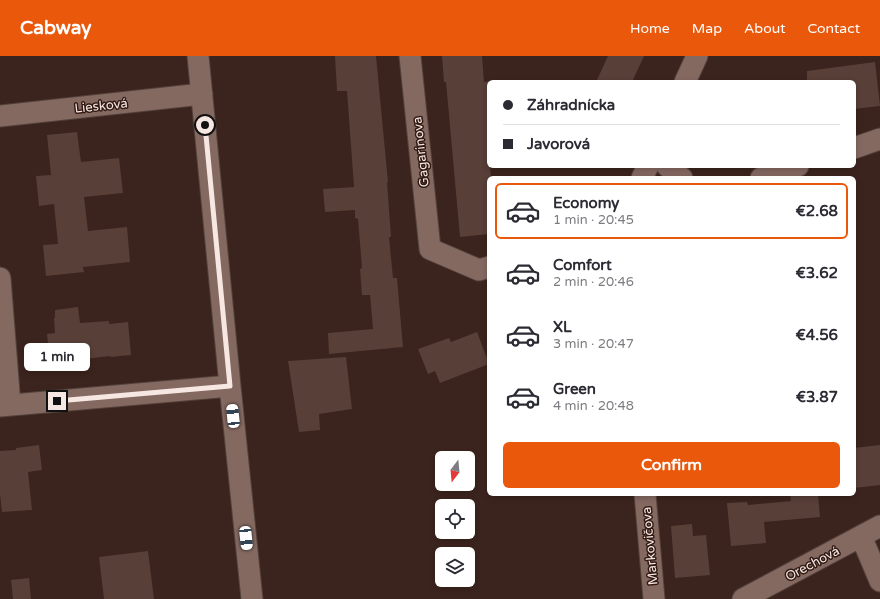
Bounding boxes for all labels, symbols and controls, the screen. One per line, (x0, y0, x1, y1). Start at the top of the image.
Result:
text: Cabway (20, 17, 91, 39)
text: Home (630, 20, 670, 37)
text: Map (692, 20, 722, 37)
text: About (744, 20, 786, 37)
text: Contact (808, 20, 860, 37)
street label: Liesková (74, 95, 128, 117)
text: Záhradnícka (527, 96, 615, 114)
route start (196, 116, 214, 134)
street label: Gagarinova (409, 116, 433, 188)
text: Javorová (527, 135, 590, 153)
icon: car (505, 193, 541, 229)
text: Economy (553, 194, 619, 212)
text: €2.68 (796, 202, 838, 220)
text: 1 min · 20:45 (553, 212, 634, 228)
icon: car (505, 255, 541, 291)
text: Comfort (553, 256, 612, 274)
text: €3.62 (796, 264, 838, 282)
text: 2 min · 20:46 (553, 274, 634, 290)
icon: car (505, 317, 541, 353)
text: XL (553, 318, 572, 336)
text: €4.56 (796, 326, 838, 344)
text: 3 min · 20:47 (553, 336, 634, 352)
callout: 1 min (24, 343, 90, 371)
text: 1 min (40, 349, 74, 365)
icon: car (505, 379, 541, 415)
text: Green (553, 380, 596, 398)
text: €3.87 (796, 388, 838, 406)
route end (48, 392, 66, 410)
text: 4 min · 20:48 (553, 398, 634, 414)
car (226, 403, 240, 429)
button: Confirm (503, 442, 840, 488)
north arrow (435, 451, 475, 491)
map controls (435, 451, 475, 587)
button: locate (435, 499, 475, 539)
street label: Markovičova (639, 506, 661, 586)
car (239, 525, 253, 551)
street label: Orechová (783, 543, 842, 585)
button: layers (435, 547, 475, 587)

